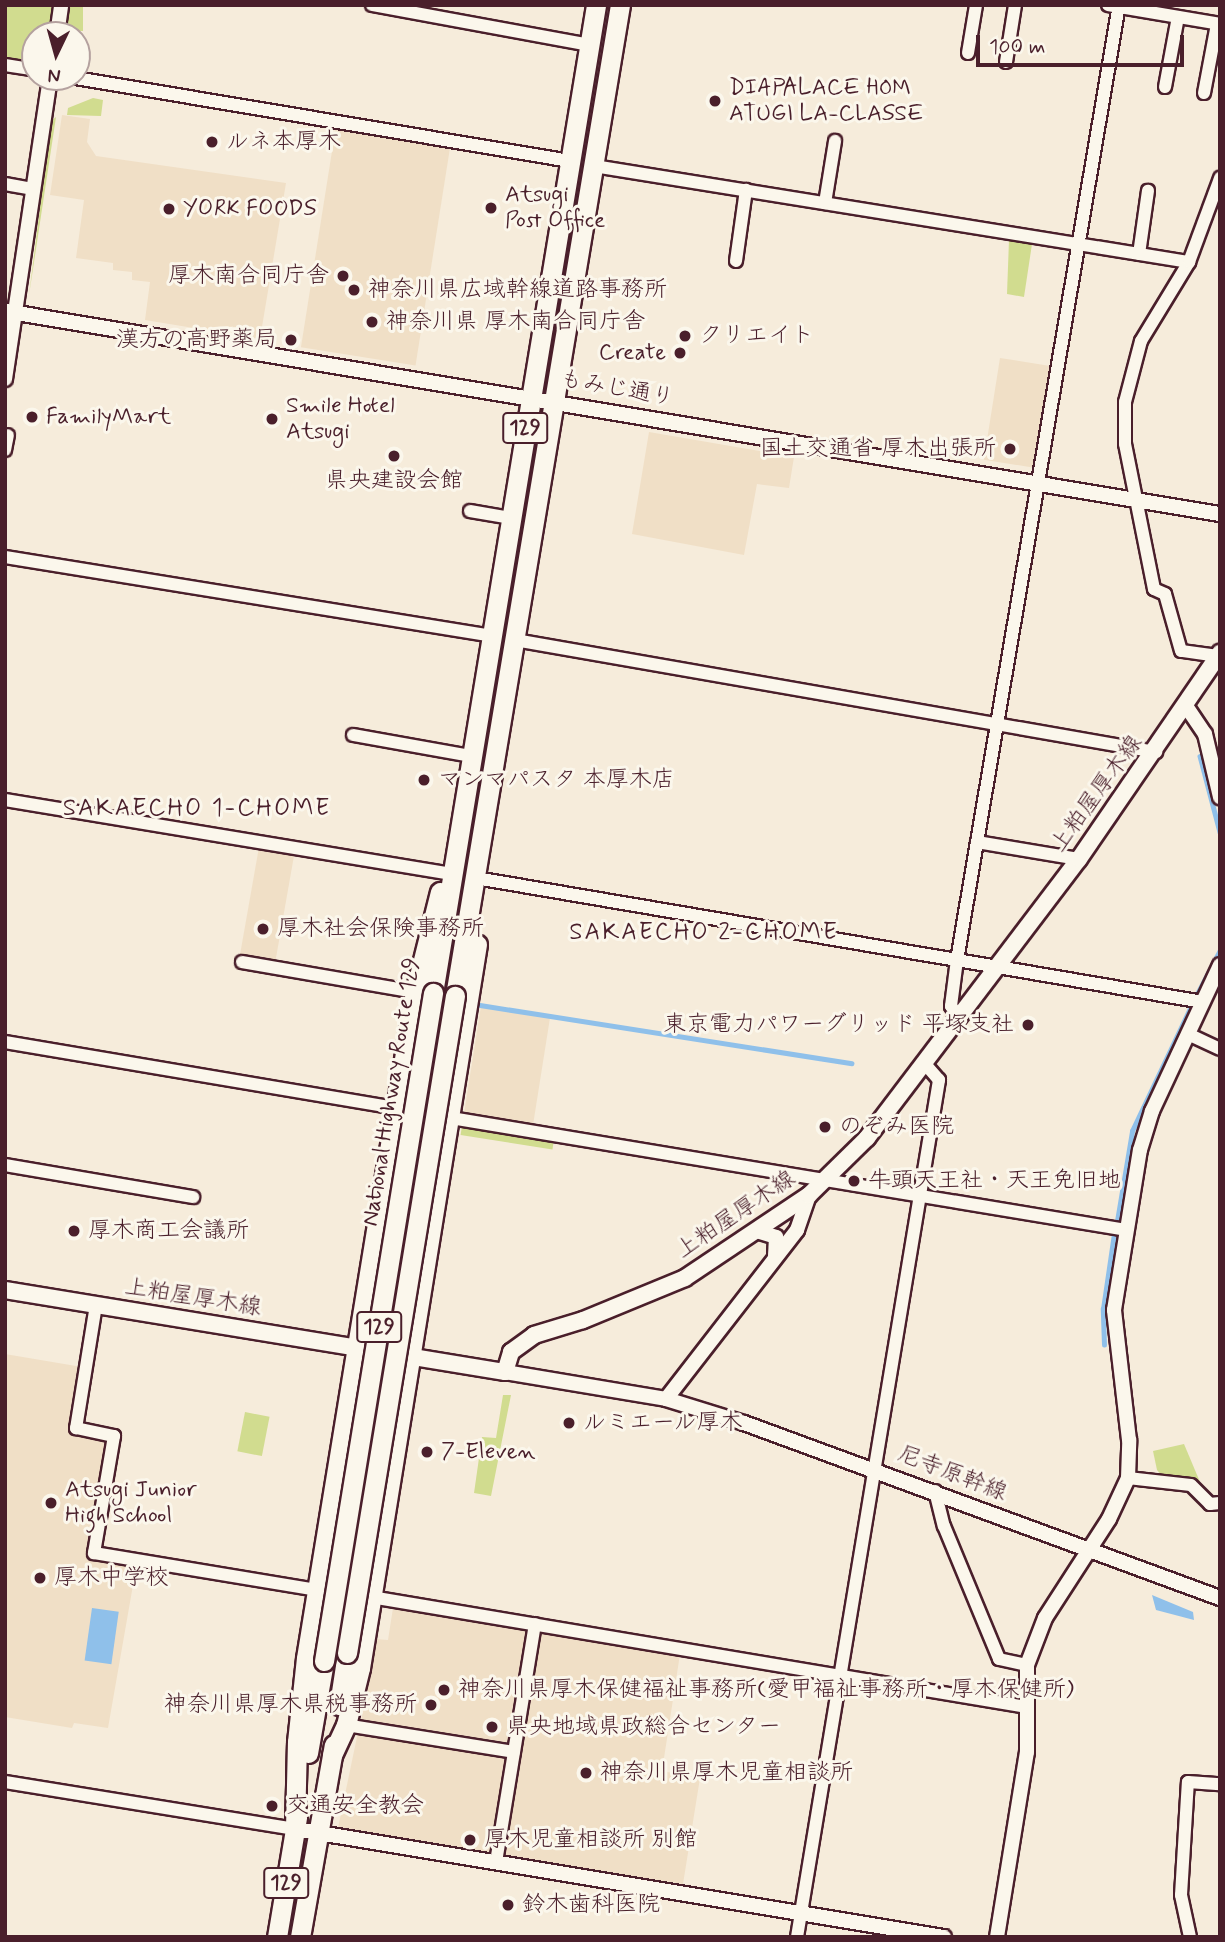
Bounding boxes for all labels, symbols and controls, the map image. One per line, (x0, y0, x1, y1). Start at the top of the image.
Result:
north arrow (21, 21, 91, 91)
scale bar (980, 21, 1188, 65)
text: 100 m (989, 33, 1045, 61)
text: N (47, 62, 62, 88)
place label: DIAPALACE HOM ATUGI LA-CLASSE (729, 74, 924, 128)
marker: DIAPALACE HOM ATUGI LA-CLASSE (707, 93, 723, 109)
place label: ルネ本厚木 (226, 128, 341, 156)
marker: ルネ本厚木 (204, 134, 220, 150)
place label: Atsugi Post Office (505, 181, 605, 235)
place label: YORK FOODS (183, 195, 317, 223)
marker: Atsugi Post Office (483, 200, 499, 216)
marker: YORK FOODS (161, 201, 177, 217)
place label: 厚木南合同庁舎 (168, 262, 329, 290)
marker: 厚木南合同庁舎 (335, 268, 351, 284)
place label: 神奈川県広域幹線道路事務所 (368, 276, 667, 304)
marker: 神奈川県広域幹線道路事務所 (346, 282, 362, 298)
place label: 神奈川県 厚木南合同庁舎 (386, 308, 645, 336)
marker: 神奈川県 厚木南合同庁舎 (364, 314, 380, 330)
place label: クリエイト (699, 322, 814, 350)
place label: 漢方の高野薬局 (116, 326, 277, 354)
marker: クリエイト (677, 328, 693, 344)
marker: 漢方の高野薬局 (283, 332, 299, 348)
place label: Create (599, 339, 666, 367)
marker: Create (672, 345, 688, 361)
street label: もみじ通り (558, 365, 676, 413)
place label: Smile Hotel Atsugi (286, 392, 395, 446)
place label: FamilyMart (46, 403, 171, 431)
marker: FamilyMart (24, 409, 40, 425)
road number: 129 (500, 410, 550, 446)
marker: Smile Hotel Atsugi (264, 411, 280, 427)
place label: 国土交通省 厚木出張所 (760, 435, 996, 463)
marker: 国土交通省 厚木出張所 (1002, 441, 1018, 457)
marker: 県央建設会館 (386, 448, 402, 464)
place label: 県央建設会館 (325, 467, 463, 495)
street label: 上粕屋厚木線 (1045, 730, 1149, 858)
place label: マンマパスタ 本厚木店 (438, 766, 674, 794)
marker: マンマパスタ 本厚木店 (416, 772, 432, 788)
district label: SAKAECHO 1-CHOME (67, 795, 327, 823)
place label: 厚木社会保険事務所 (277, 915, 484, 943)
district label: SAKAECHO 2-CHOME (573, 919, 835, 947)
marker: 厚木社会保険事務所 (255, 921, 271, 937)
street label: National Highway Route 129 (358, 960, 426, 1224)
place label: 東京電力パワーグリッド 平塚支社 (663, 1011, 1014, 1039)
marker: 東京電力パワーグリッド 平塚支社 (1020, 1017, 1036, 1033)
place label: のぞみ医院 (839, 1113, 954, 1141)
marker: のぞみ医院 (817, 1119, 833, 1135)
street label: 上粕屋厚木線 (671, 1165, 801, 1265)
place label: 牛頭天王社・天王免旧地 (868, 1167, 1121, 1195)
marker: 牛頭天王社・天王免旧地 (846, 1173, 862, 1189)
place label: 厚木商工会議所 (88, 1217, 249, 1245)
marker: 厚木商工会議所 (66, 1223, 82, 1239)
street label: 上粕屋厚木線 (123, 1274, 263, 1322)
road number: 129 (354, 1310, 404, 1344)
place label: ルミエール厚木 (583, 1409, 744, 1437)
marker: ルミエール厚木 (561, 1415, 577, 1431)
place label: 7-Eleven (441, 1438, 536, 1466)
street label: 尼寺原幹線 (893, 1441, 1011, 1507)
marker: 7-Eleven (419, 1444, 435, 1460)
place label: Atsugi Junior High School (65, 1476, 197, 1530)
marker: Atsugi Junior High School (43, 1495, 59, 1511)
place label: 厚木中学校 (54, 1564, 169, 1592)
marker: 厚木中学校 (32, 1570, 48, 1586)
place label: 神奈川県厚木保健福祉事務所(愛甲福祉事務所・厚木保健所) (458, 1676, 1074, 1704)
marker: 神奈川県厚木保健福祉事務所(愛甲福祉事務所・厚木保健所) (436, 1682, 452, 1698)
place label: 神奈川県厚木県税事務所 (164, 1691, 417, 1719)
marker: 神奈川県厚木県税事務所 (423, 1697, 439, 1713)
place label: 県央地域県政総合センター (506, 1713, 782, 1741)
marker: 県央地域県政総合センター (484, 1719, 500, 1735)
place label: 神奈川県厚木児童相談所 (600, 1759, 853, 1787)
marker: 神奈川県厚木児童相談所 (578, 1765, 594, 1781)
place label: 交通安全教会 (286, 1792, 424, 1820)
marker: 交通安全教会 (264, 1798, 280, 1814)
place label: 厚木児童相談所 別館 (484, 1826, 697, 1854)
marker: 厚木児童相談所 別館 (462, 1832, 478, 1848)
road number: 129 (262, 1866, 310, 1900)
place label: 鈴木歯科医院 (522, 1891, 660, 1919)
marker: 鈴木歯科医院 (500, 1897, 516, 1913)

